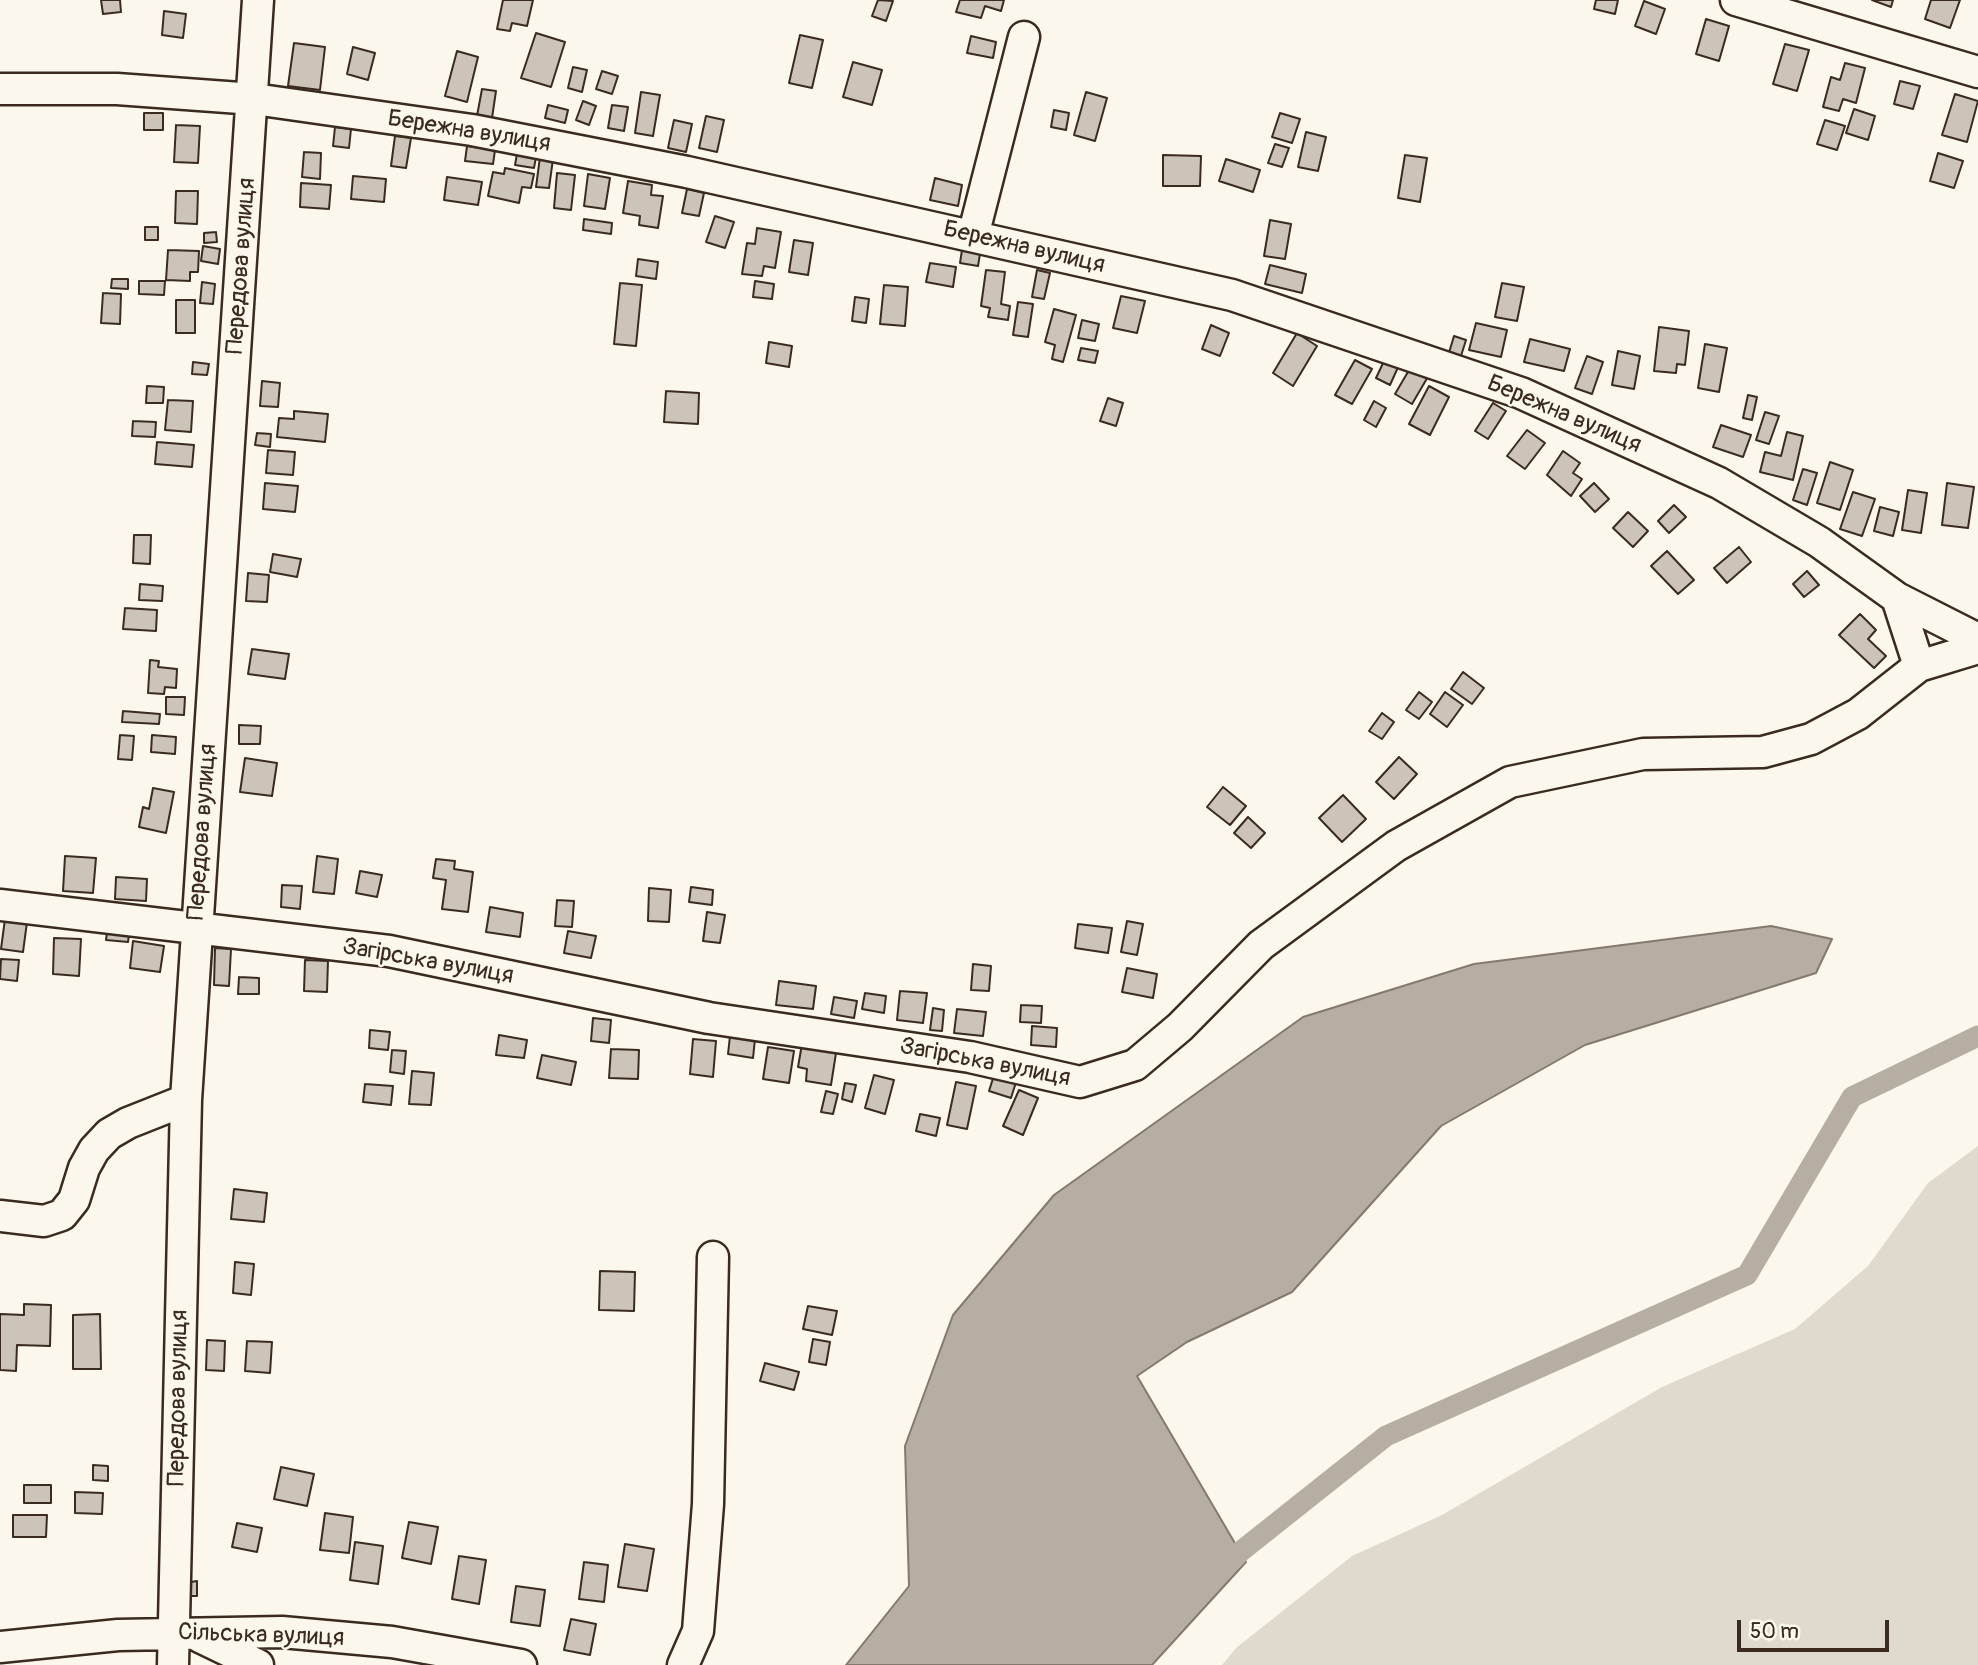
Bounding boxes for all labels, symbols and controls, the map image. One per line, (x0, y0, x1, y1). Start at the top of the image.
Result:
street label: Бережна вулиця (385, 105, 553, 159)
street label: Передова вулиця (221, 177, 263, 355)
street label: Бережна вулиця (940, 215, 1108, 281)
street label: Бережна вулиця (1483, 370, 1645, 460)
street label: Передова вулиця (182, 743, 224, 921)
street label: Загірська вулиця (340, 933, 516, 991)
street label: Загірська вулиця (897, 1032, 1073, 1094)
street label: Передова вулиця (163, 1309, 195, 1487)
scale bar (1740, 1606, 1892, 1650)
text: 50 m (1750, 1618, 1799, 1645)
street label: Сільська вулиця (177, 1619, 345, 1653)

